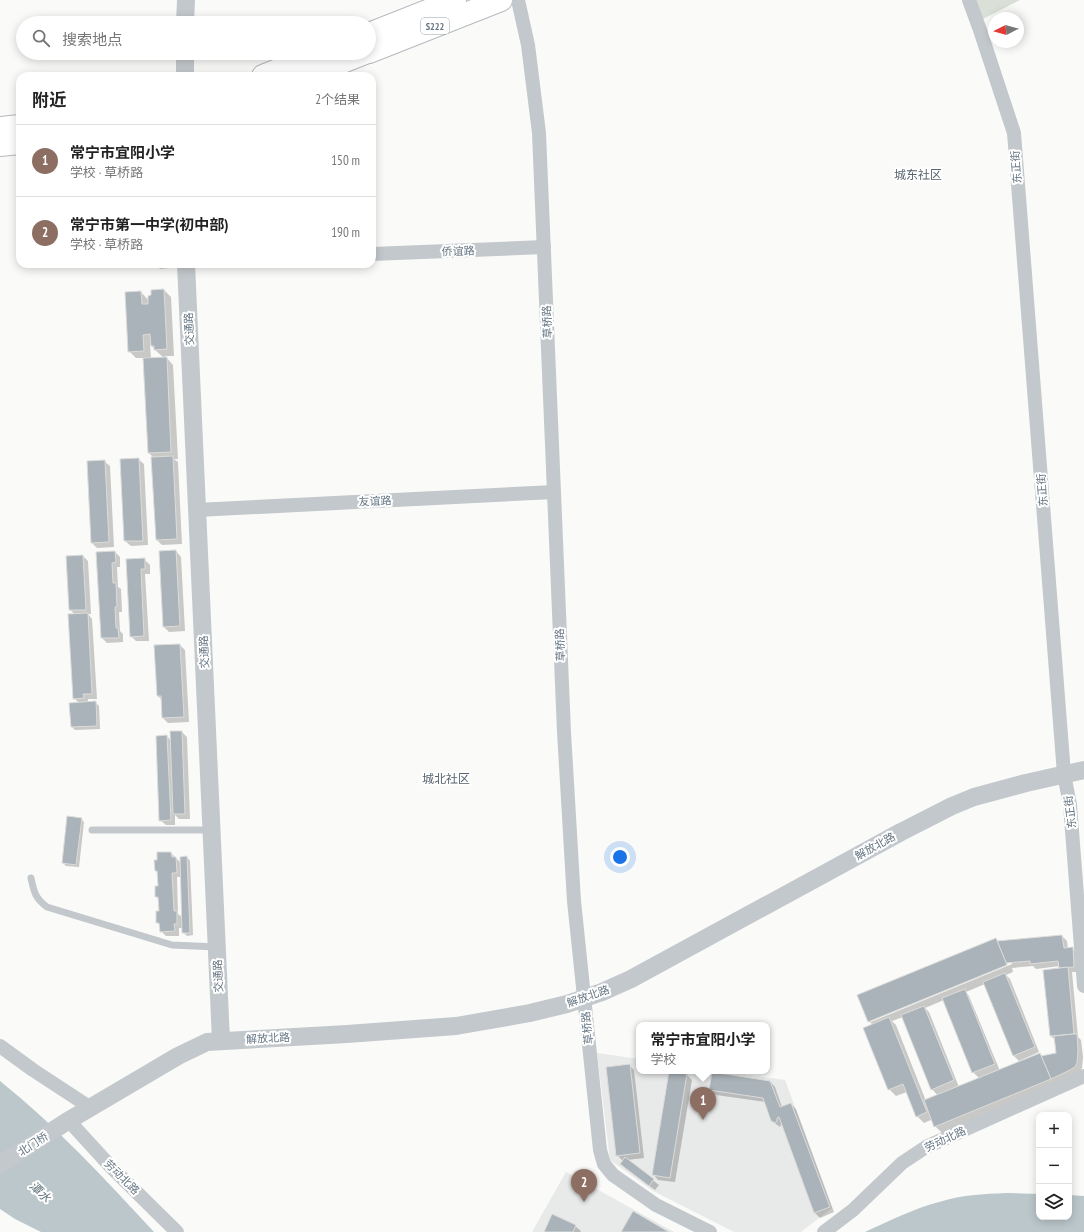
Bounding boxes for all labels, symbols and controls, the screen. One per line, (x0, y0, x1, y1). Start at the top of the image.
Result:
north arrow (988, 12, 1024, 48)
search box (16, 16, 376, 60)
road number: S222 (421, 18, 449, 34)
icon: search (30, 27, 52, 49)
text: 搜索地点 (62, 30, 122, 49)
text: 附近 (32, 89, 66, 111)
text: 2个结果 (315, 91, 360, 108)
text: 常宁市宜阳小学 (70, 143, 175, 162)
street label: 东正街 (1008, 150, 1024, 184)
text: 1 (42, 152, 48, 169)
text: 150 m (331, 152, 360, 169)
text: 学校 · 草桥路 (70, 164, 143, 181)
district label: 城东社区 (894, 167, 942, 182)
text: 常宁市第一中学(初中部) (70, 215, 228, 234)
text: 2 (42, 224, 48, 241)
text: 190 m (331, 224, 360, 241)
text: 学校 · 草桥路 (70, 236, 143, 253)
street label: 侨谊路 (441, 243, 475, 259)
street label: 草桥路 (539, 305, 555, 339)
street label: 交通路 (181, 312, 197, 346)
street label: 东正街 (1034, 473, 1050, 507)
street label: 友谊路 (358, 493, 392, 509)
street label: 草桥路 (552, 628, 568, 662)
street label: 交通路 (196, 635, 212, 669)
district label: 城北社区 (422, 771, 470, 786)
street label: 东正街 (1061, 795, 1079, 829)
street label: 解放北路 (852, 829, 898, 863)
your location (610, 847, 630, 867)
street label: 交通路 (210, 959, 226, 993)
street label: 解放北路 (565, 982, 611, 1010)
street label: 草桥路 (578, 1011, 596, 1045)
popup (636, 1022, 770, 1074)
street label: 解放北路 (246, 1030, 290, 1046)
text: 常宁市宜阳小学 (650, 1030, 756, 1049)
text: 学校 (650, 1051, 677, 1068)
pin: 1 (690, 1087, 716, 1120)
map controls (1036, 1112, 1072, 1220)
button: + (1036, 1112, 1072, 1148)
street label: 劳动北路 (922, 1123, 968, 1155)
street label: 北门桥 (15, 1129, 51, 1159)
button: − (1036, 1148, 1072, 1184)
street label: 劳动北路 (101, 1156, 143, 1198)
pin: 2 (571, 1169, 597, 1202)
water label: 潭水 (26, 1178, 55, 1206)
button: layers (1036, 1184, 1072, 1220)

